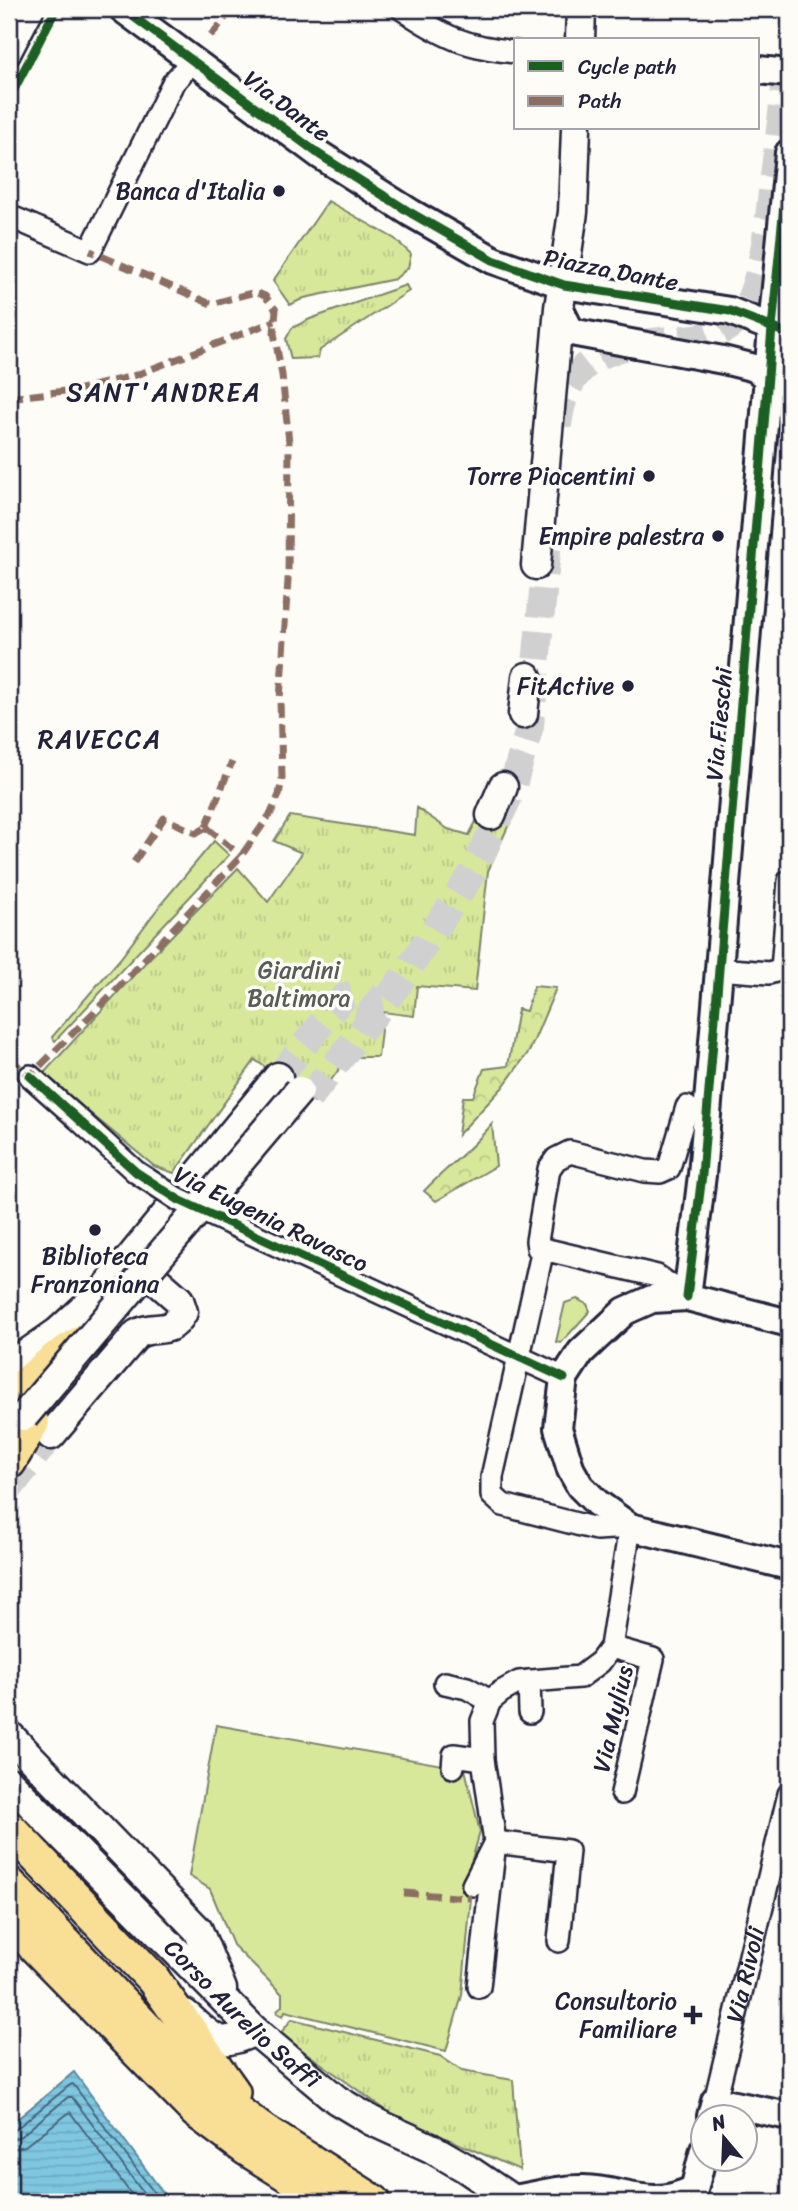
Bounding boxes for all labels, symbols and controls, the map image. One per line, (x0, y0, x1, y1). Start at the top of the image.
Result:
legend (514, 38, 760, 130)
text: Cycle path (578, 48, 677, 86)
street label: Via Dante (234, 59, 340, 153)
text: Path (578, 82, 621, 120)
place label: Banca d'Italia (115, 170, 266, 212)
marker: Banca d'Italia (271, 183, 287, 199)
street label: Piazza Dante (540, 236, 682, 304)
district label: SANT'ANDREA (66, 369, 262, 415)
place label: Torre Piacentini (467, 455, 636, 497)
marker: Torre Piacentini (641, 468, 657, 484)
place label: Empire palestra (538, 515, 705, 557)
marker: Empire palestra (710, 528, 726, 544)
street label: Via Fieschi (693, 664, 745, 782)
place label: FitActive (517, 665, 614, 707)
marker: FitActive (620, 678, 636, 694)
district label: RAVECCA (38, 716, 162, 762)
park label: Giardini Baltimora (247, 949, 351, 1019)
street label: Via Eugenia Ravasco (166, 1154, 376, 1284)
marker: Biblioteca Franzoniana (87, 1222, 103, 1238)
place label: Biblioteca Franzoniana (31, 1235, 160, 1305)
street label: Via Mylius (580, 1661, 646, 1776)
street label: Via Rivoli (714, 1921, 778, 2027)
street label: Corso Aurelio Saffi (154, 1929, 331, 2100)
place label: Consultorio Familiare (555, 1980, 677, 2050)
marker: Consultorio Familiare (683, 2005, 703, 2025)
north arrow (690, 2102, 760, 2172)
text: N (706, 2104, 731, 2140)

